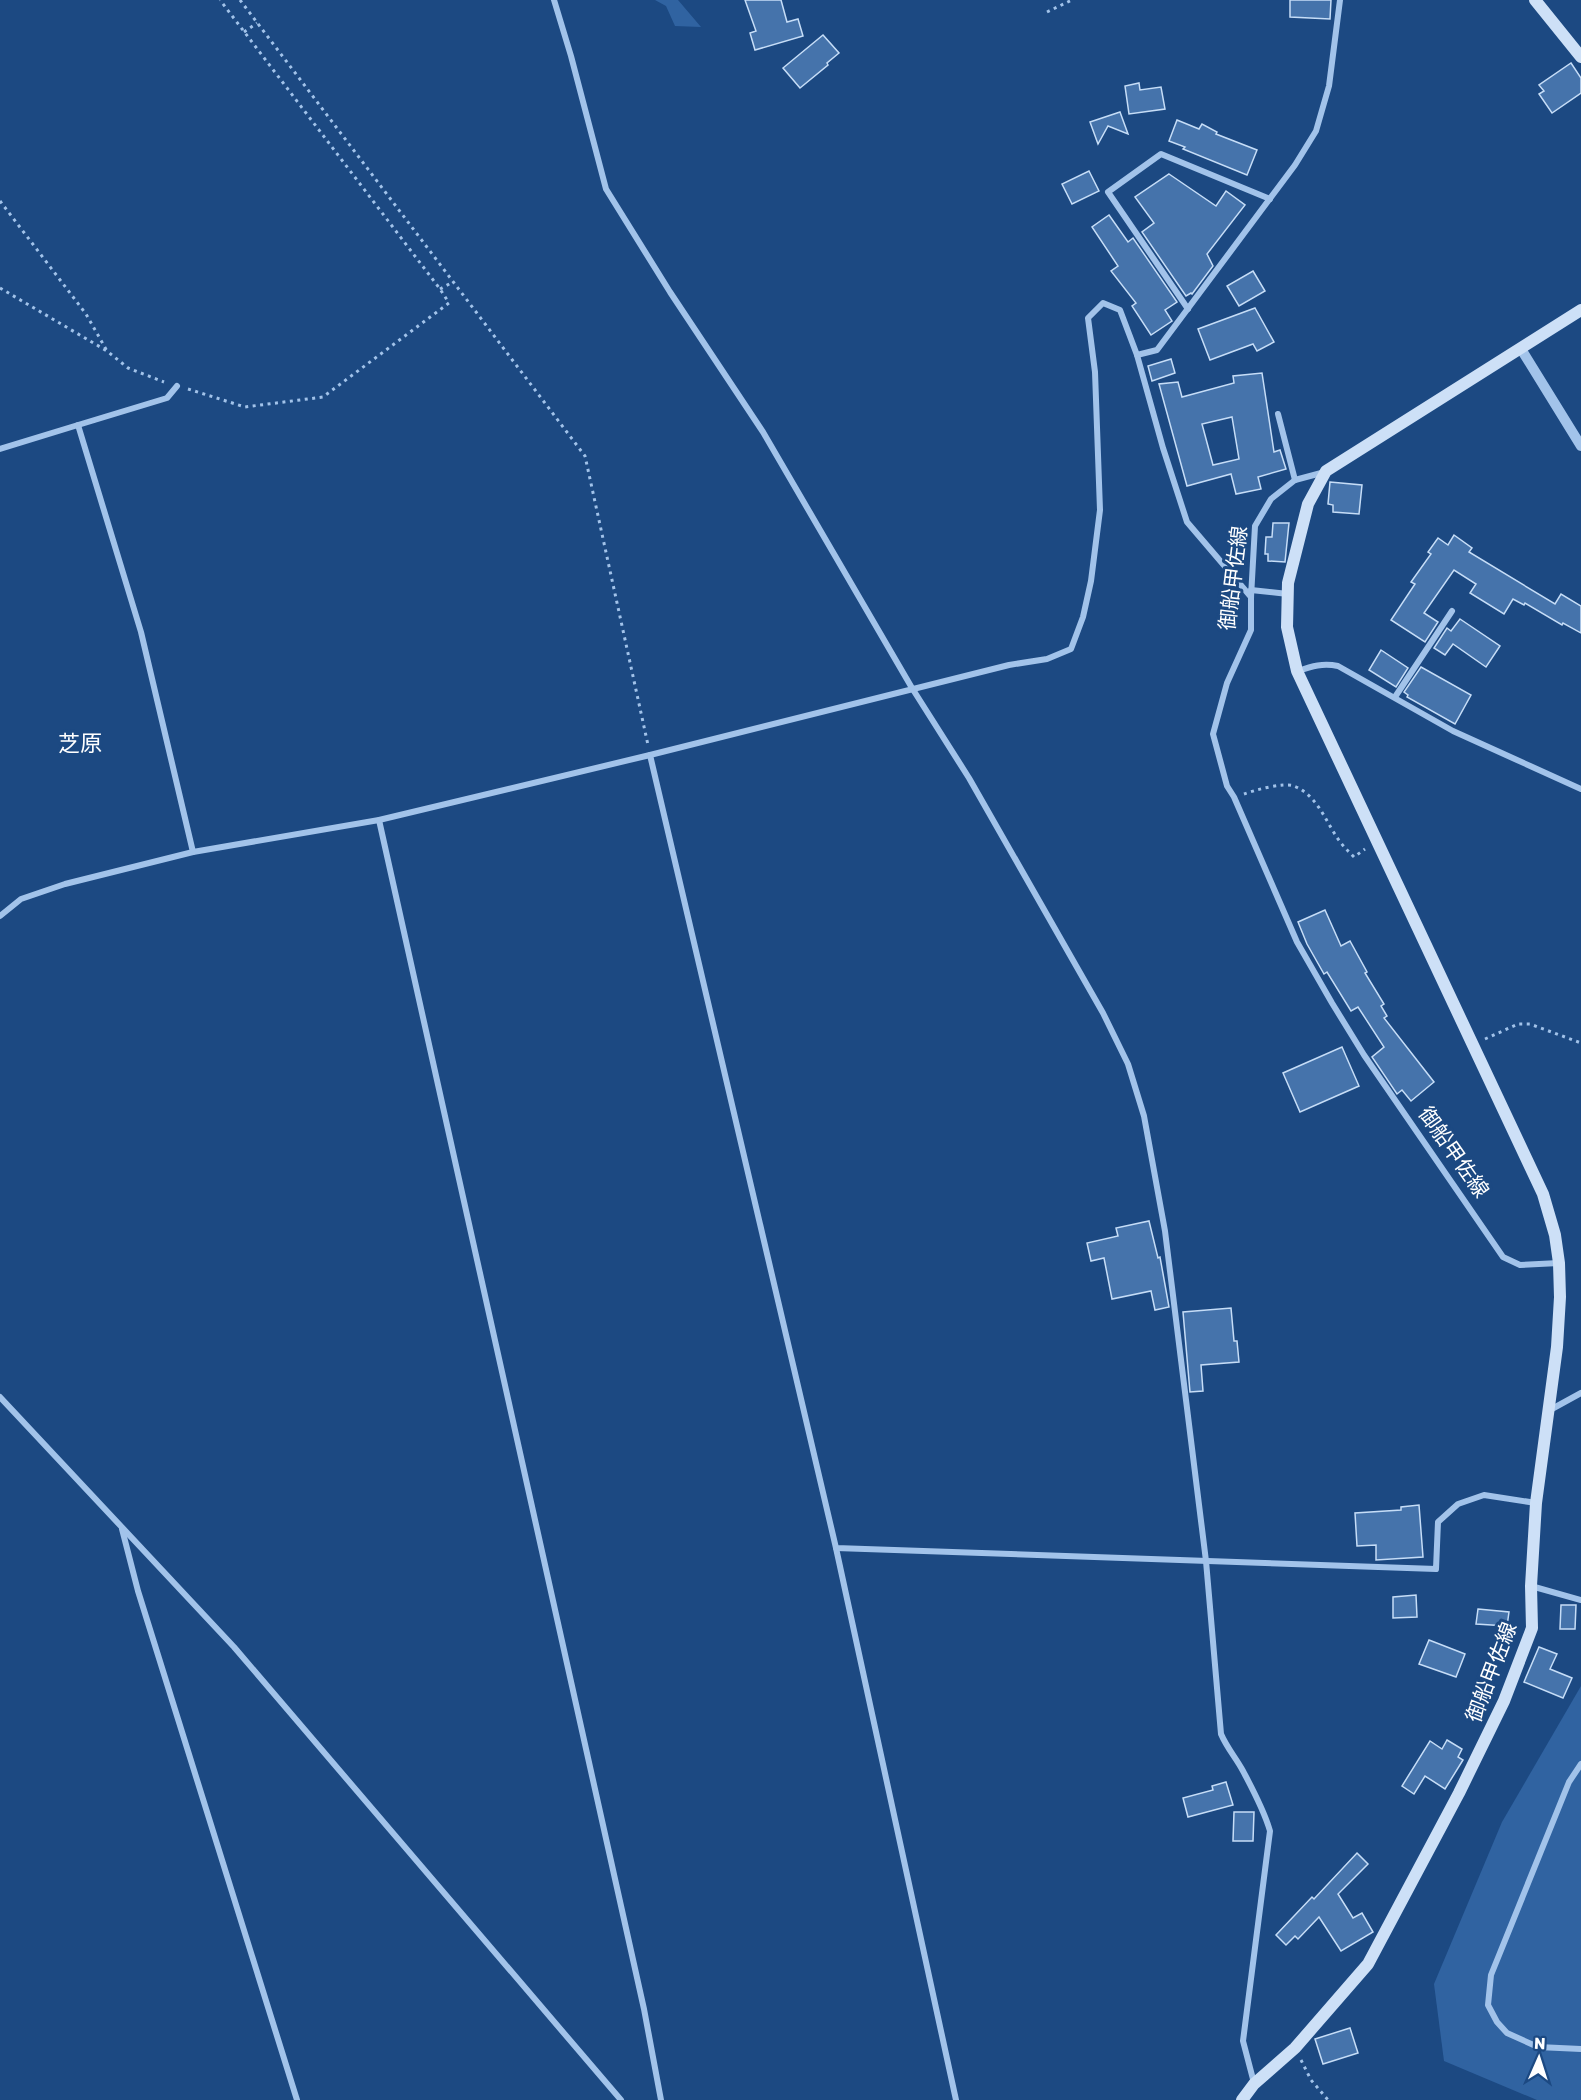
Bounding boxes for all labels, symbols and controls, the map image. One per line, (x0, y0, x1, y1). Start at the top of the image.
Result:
street label: 御船甲佐線 (1214, 524, 1252, 632)
district label: 芝原 (58, 730, 102, 757)
street label: 御船甲佐線 (1414, 1102, 1494, 1202)
street label: 御船甲佐線 (1461, 1619, 1521, 1725)
north arrow (1509, 2028, 1569, 2088)
text: N (1534, 2034, 1546, 2053)

